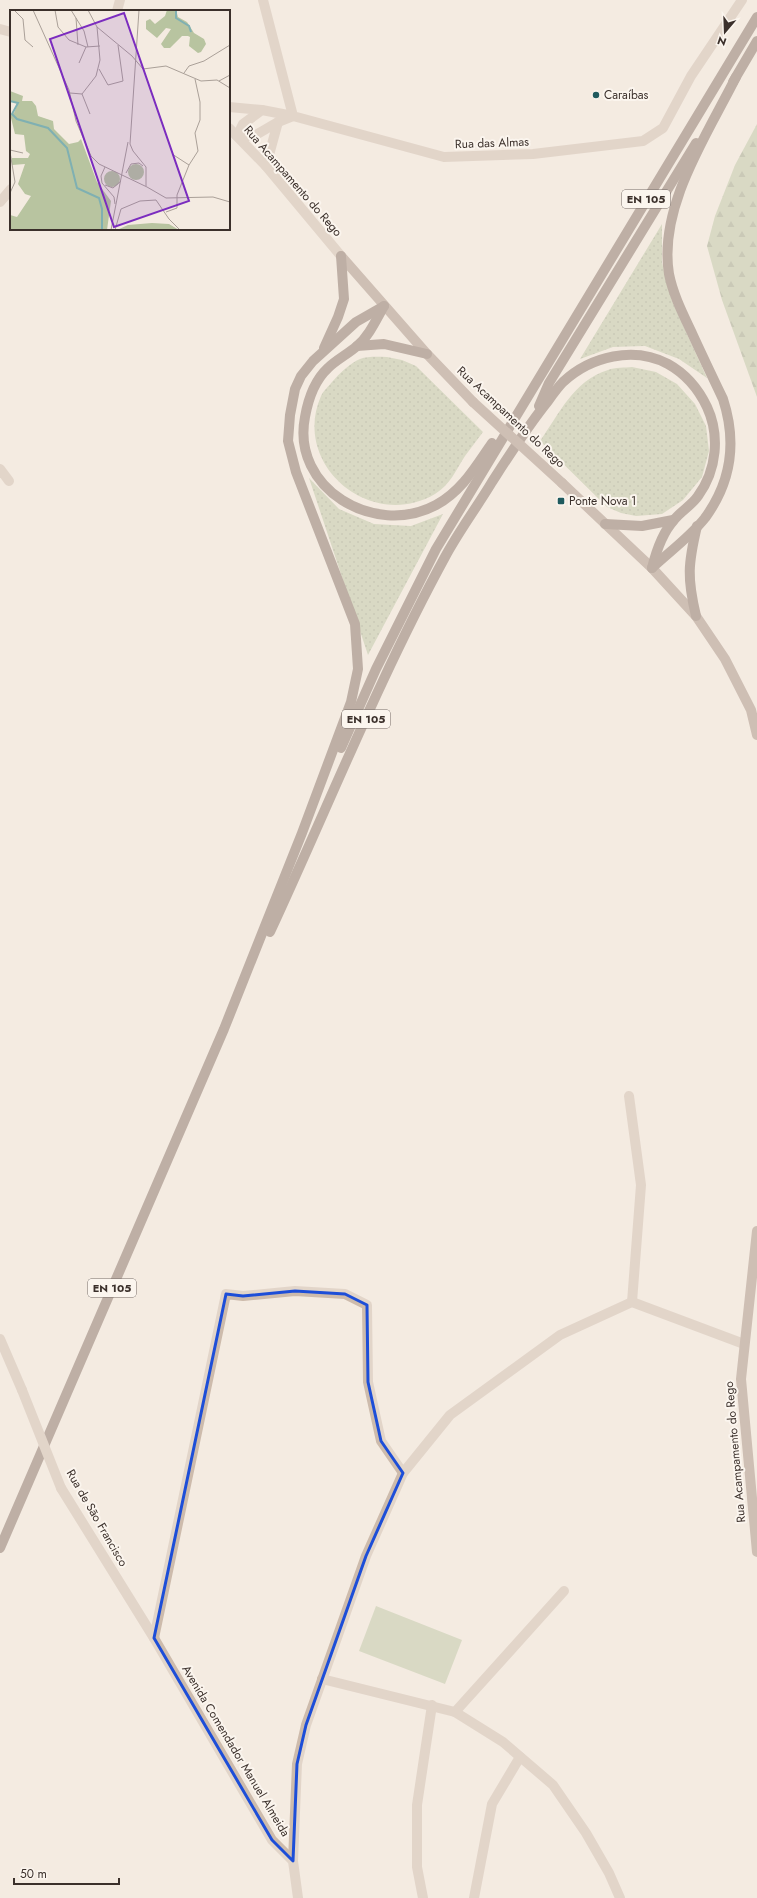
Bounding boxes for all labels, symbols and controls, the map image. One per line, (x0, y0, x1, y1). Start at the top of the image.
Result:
inset map (10, 10, 230, 230)
north arrow (705, 12, 745, 52)
text: N (715, 32, 728, 50)
place label: Caraíbas (604, 86, 649, 104)
marker: Caraíbas (591, 90, 601, 100)
street label: Rua Acampamento do Rego (240, 122, 347, 241)
street label: Rua das Almas (455, 133, 529, 153)
road number: EN 105 (622, 190, 670, 208)
street label: Rua Acampamento do Rego (453, 362, 569, 472)
place label: Ponte Nova 1 (569, 492, 636, 510)
marker: Ponte Nova 1 (556, 496, 566, 506)
road number: EN 105 (342, 710, 390, 728)
road number: EN 105 (88, 1279, 136, 1297)
street label: Rua Acampamento do Rego (720, 1380, 750, 1523)
street label: Rua de São Francisco (62, 1466, 132, 1570)
street label: Avenida Comendador Manuel Almeida (178, 1662, 295, 1840)
scale bar (14, 1860, 119, 1886)
text: 50 m (20, 1865, 47, 1883)

